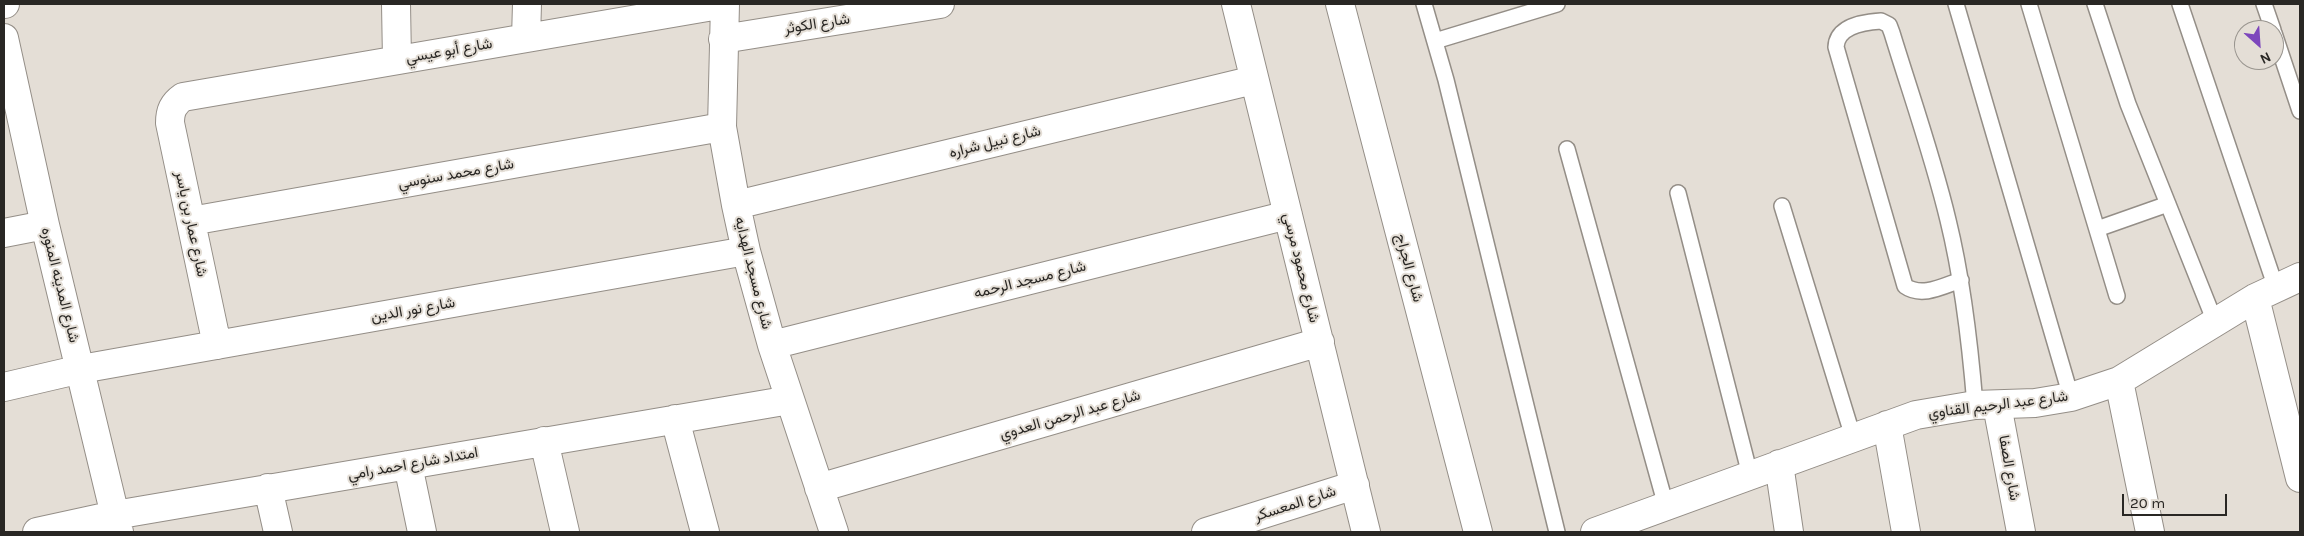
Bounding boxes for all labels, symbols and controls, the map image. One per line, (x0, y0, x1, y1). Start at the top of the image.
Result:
street label: شارع الكوثر (783, 10, 851, 38)
north arrow (2234, 20, 2284, 70)
street label: شارع أبو عيسي (404, 35, 494, 67)
text: N (2257, 48, 2274, 68)
street label: شارع نبيل شراره (947, 122, 1043, 162)
street label: شارع محمد سنوسي (397, 155, 515, 193)
street label: شارع عمار بن ياسر (171, 169, 211, 279)
street label: شارع محمود مرسي (1279, 211, 1323, 325)
street label: شارع مسجد الهدايه (730, 215, 776, 331)
street label: شارع المدينه المنوره (37, 225, 83, 345)
street label: شارع الجراج (1391, 232, 1427, 304)
street label: شارع مسجد الرحمه (972, 257, 1088, 303)
street label: شارع نور الدين (370, 294, 456, 326)
street label: شارع عبد الرحمن العدوي (998, 386, 1142, 444)
street label: شارع عبد الرحيم القناوي (1927, 387, 2069, 423)
street label: شارع الصفا (1994, 434, 2024, 502)
street label: امتداد شارع احمد رامي (346, 444, 480, 484)
street label: شارع المعسكر (1252, 482, 1338, 526)
scale bar (2124, 484, 2229, 516)
text: 20 m (2130, 494, 2165, 512)

